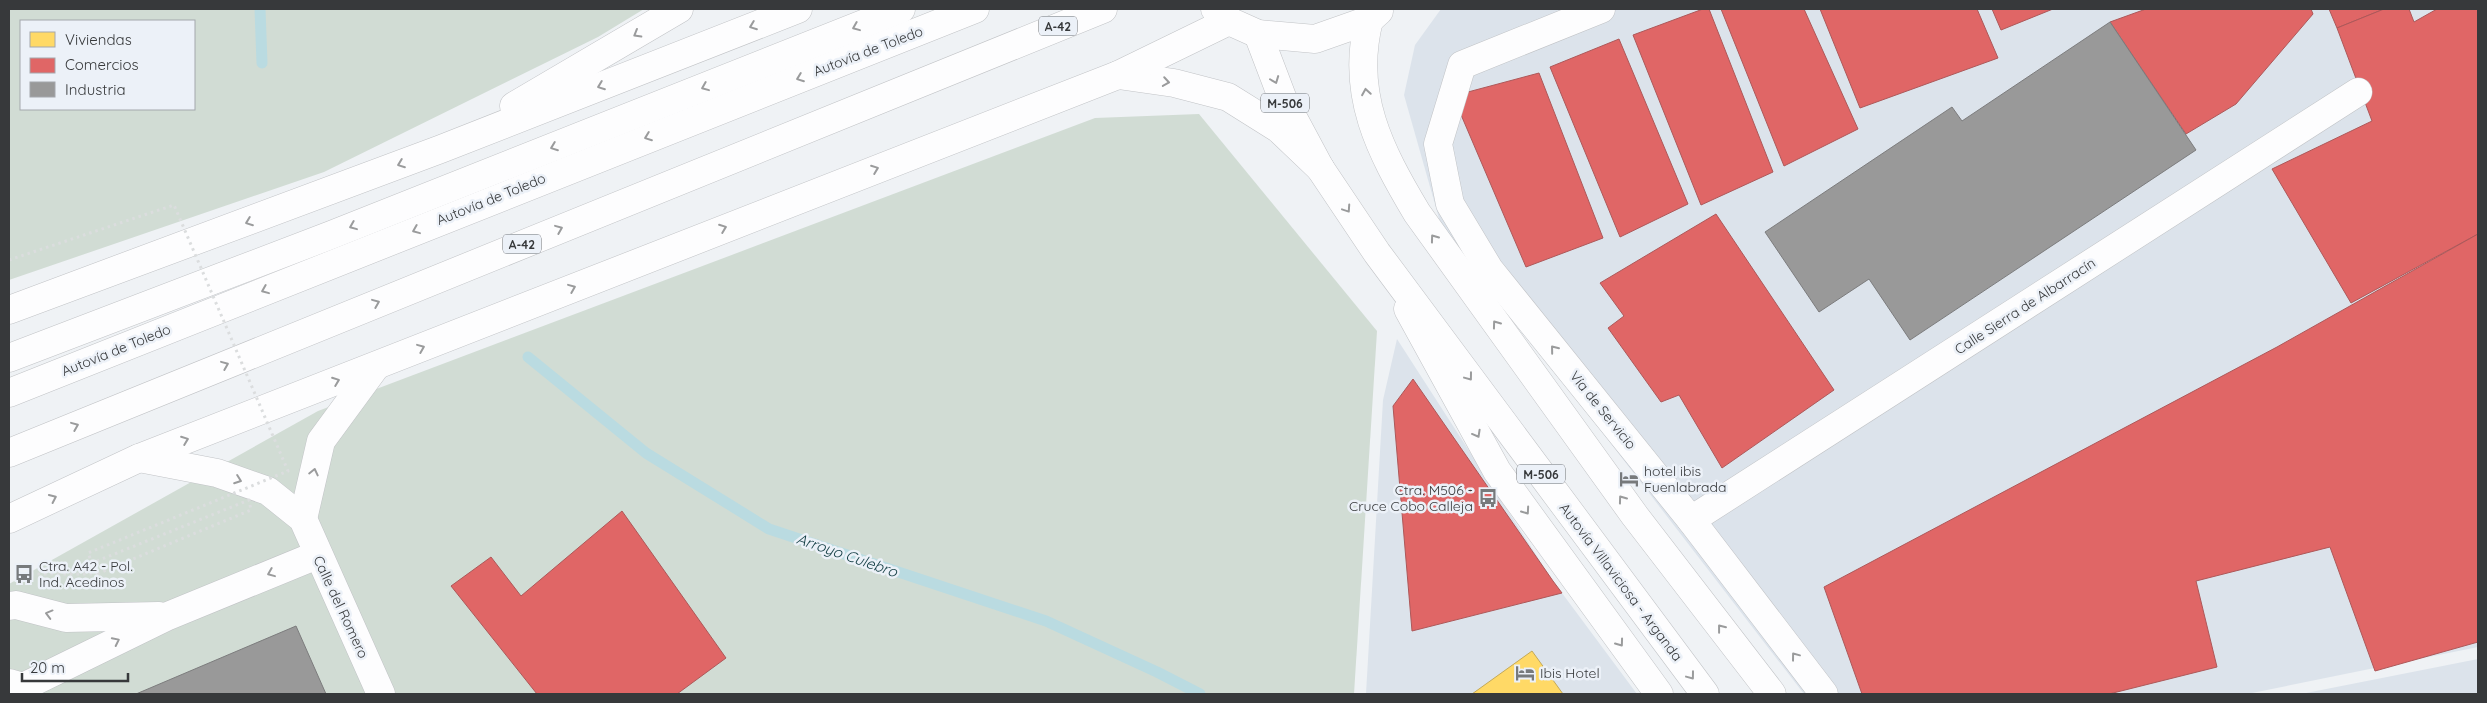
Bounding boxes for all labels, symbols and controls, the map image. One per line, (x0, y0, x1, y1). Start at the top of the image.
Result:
road number: A-42 (1039, 16, 1077, 36)
legend (20, 20, 195, 110)
one-way arrow (749, 20, 758, 31)
one-way arrow (852, 21, 860, 31)
street label: Autovía de Toledo (811, 22, 925, 80)
one-way arrow (634, 27, 643, 37)
text: Viviendas (65, 30, 132, 49)
text: Comercios (65, 55, 139, 74)
one-way arrow (796, 72, 804, 82)
one-way arrow (1269, 75, 1279, 83)
one-way arrow (1162, 76, 1170, 87)
text: Industria (65, 80, 125, 99)
one-way arrow (598, 80, 606, 90)
one-way arrow (701, 81, 709, 91)
one-way arrow (1361, 88, 1371, 97)
road number: M-506 (1261, 94, 1309, 112)
one-way arrow (644, 131, 653, 142)
one-way arrow (550, 141, 558, 151)
one-way arrow (397, 158, 406, 168)
one-way arrow (870, 165, 879, 175)
street label: Autovía de Toledo (434, 169, 548, 229)
one-way arrow (1341, 203, 1350, 212)
one-way arrow (245, 216, 254, 226)
one-way arrow (350, 220, 358, 230)
one-way arrow (412, 223, 421, 234)
one-way arrow (554, 224, 563, 235)
one-way arrow (719, 224, 727, 234)
road number: A-42 (503, 234, 541, 253)
one-way arrow (1431, 234, 1440, 244)
street label: Calle Sierra de Albarracín (1951, 254, 2099, 358)
one-way arrow (568, 283, 576, 293)
one-way arrow (261, 284, 270, 294)
one-way arrow (371, 299, 380, 310)
street label: Autovía de Toledo (59, 320, 173, 380)
one-way arrow (1494, 321, 1502, 330)
one-way arrow (417, 343, 425, 353)
one-way arrow (1551, 346, 1559, 355)
one-way arrow (221, 360, 229, 370)
street label: Vía de Servicio (1566, 367, 1640, 453)
one-way arrow (1463, 371, 1472, 381)
one-way arrow (331, 377, 340, 387)
one-way arrow (70, 422, 79, 432)
one-way arrow (1471, 429, 1481, 438)
one-way arrow (180, 436, 188, 446)
place label: hotel ibis Fuenlabrada (1644, 462, 1727, 496)
road number: M-506 (1517, 464, 1565, 484)
one-way arrow (308, 467, 318, 476)
hotel icon: hotel ibis Fuenlabrada (1618, 468, 1640, 490)
one-way arrow (233, 474, 241, 484)
place label: Ctra. M506 - Cruce Cobo Calleja (1349, 481, 1473, 515)
bus stop icon: Ctra. M506 - Cruce Cobo Calleja (1477, 487, 1499, 509)
one-way arrow (48, 494, 57, 504)
one-way arrow (1619, 495, 1629, 504)
street label: Autovía Villaviciosa - Arganda (1556, 499, 1686, 665)
one-way arrow (1520, 505, 1529, 515)
water label: Arroyo Culebro (794, 529, 901, 581)
street label: Calle del Romero (309, 553, 373, 661)
place label: Ctra. A42 - Pol. Ind. Acedinos (39, 557, 133, 591)
bus stop icon: Ctra. A42 - Pol. Ind. Acedinos (13, 563, 35, 585)
one-way arrow (268, 567, 276, 577)
one-way arrow (45, 609, 54, 620)
one-way arrow (1718, 624, 1727, 634)
one-way arrow (111, 637, 120, 647)
one-way arrow (1614, 637, 1623, 647)
scale bar (22, 650, 129, 682)
one-way arrow (1791, 652, 1800, 661)
text: 20 m (30, 658, 65, 677)
hotel icon: Ibis Hotel (1514, 662, 1536, 684)
place label: Ibis Hotel (1540, 664, 1600, 682)
one-way arrow (1685, 670, 1694, 680)

